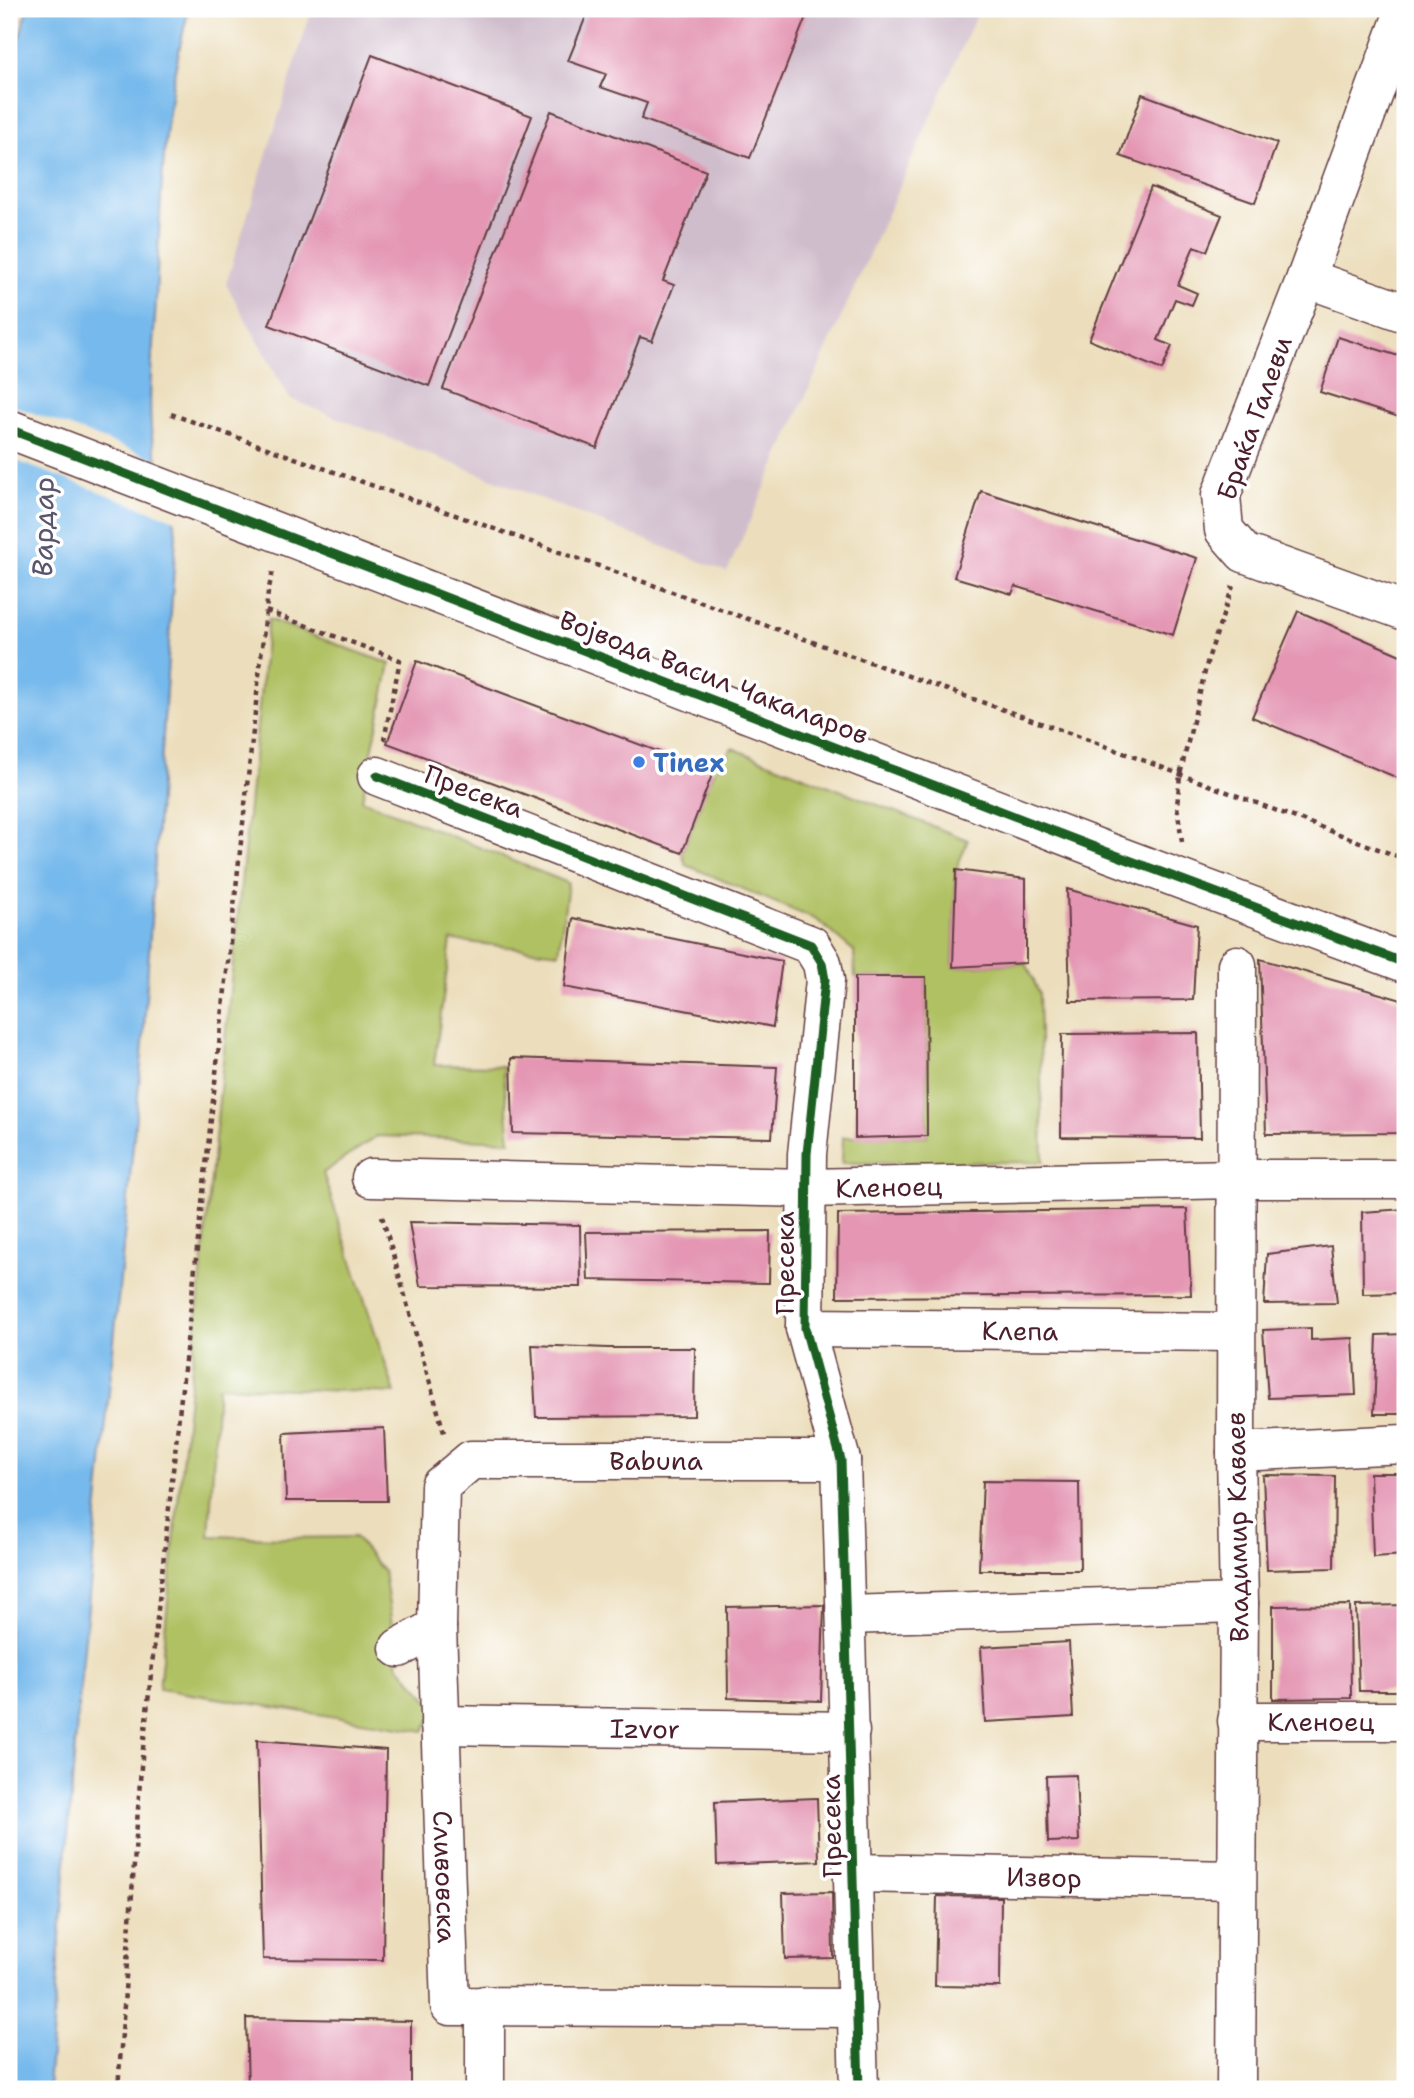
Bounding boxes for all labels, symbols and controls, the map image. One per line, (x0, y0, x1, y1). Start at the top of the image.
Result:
street label: Браќа Галеви (1208, 331, 1300, 505)
water label: Вардар (23, 477, 63, 577)
street label: Војвода Васил Чакаларов (555, 602, 873, 752)
place label: Tinex (653, 745, 724, 780)
marker: Tinex (631, 754, 647, 770)
street label: Пресека (419, 756, 529, 826)
street label: Кленоец (835, 1168, 943, 1205)
street label: Пресека (767, 1211, 802, 1315)
street label: Клепа (981, 1312, 1059, 1348)
street label: Владимир Каваев (1217, 1412, 1257, 1642)
street label: Babuna (609, 1443, 703, 1478)
street label: Кленоец (1267, 1704, 1375, 1739)
street label: Izvor (610, 1710, 680, 1746)
street label: Пресека (813, 1774, 849, 1878)
street label: Сливовска (426, 1810, 465, 1944)
street label: Извор (1006, 1858, 1082, 1895)

